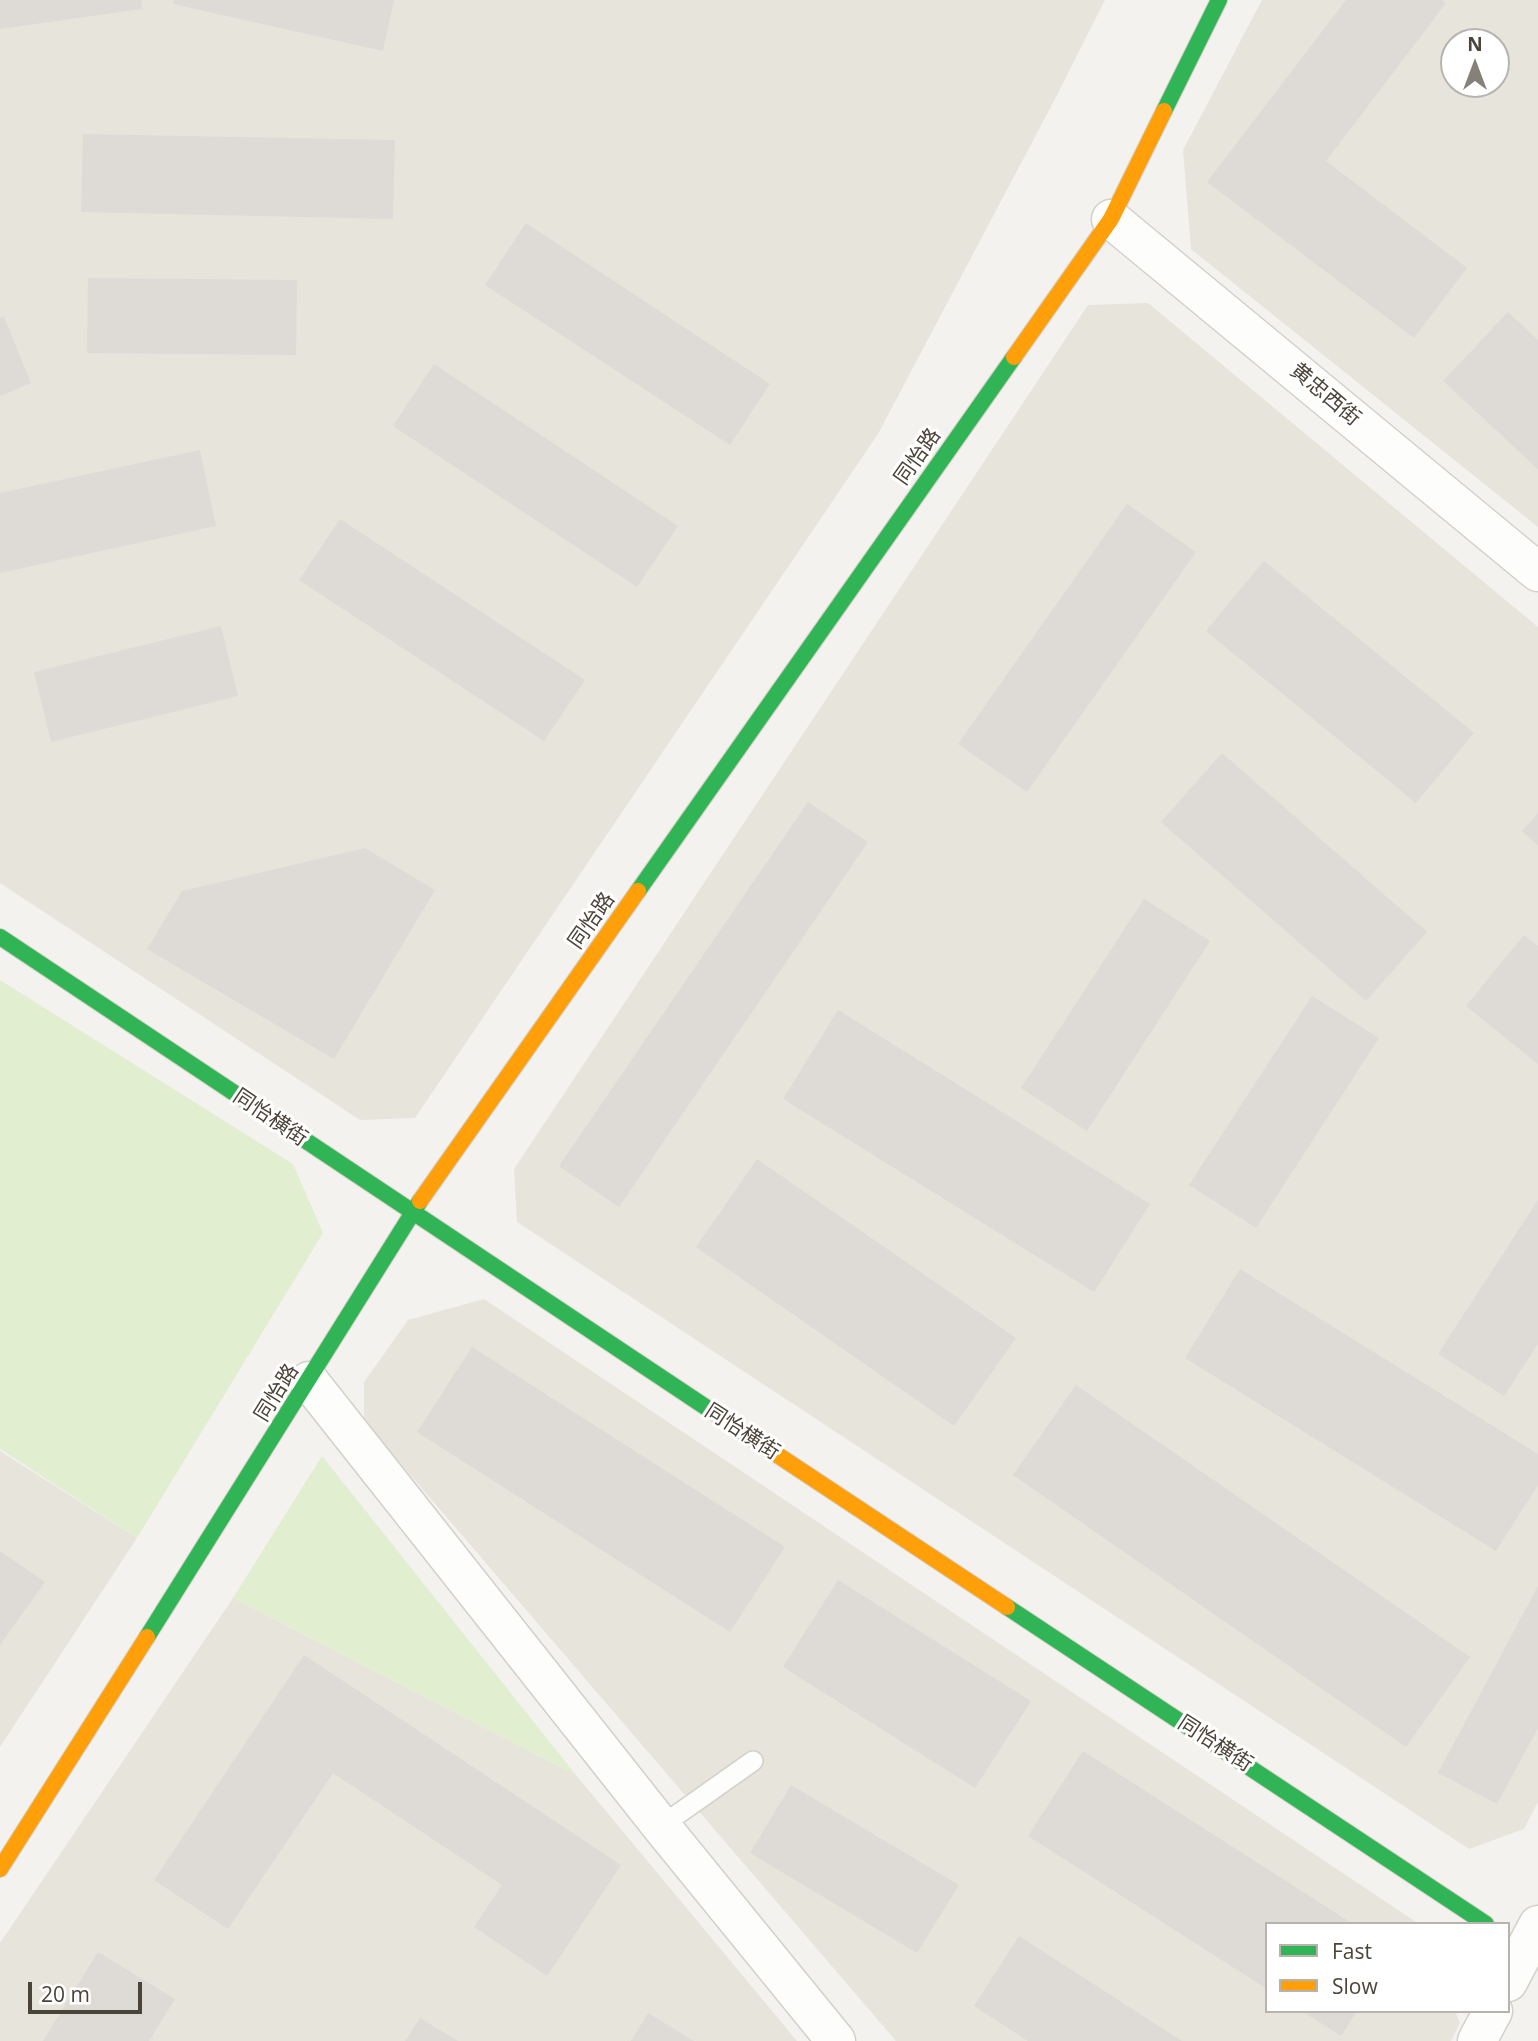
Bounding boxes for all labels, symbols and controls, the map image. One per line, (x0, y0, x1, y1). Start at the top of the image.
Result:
north arrow (1440, 28, 1510, 98)
text: N (1467, 31, 1483, 57)
street label: 黄忠西街 (1285, 358, 1365, 432)
street label: 同怡路 (890, 424, 946, 490)
street label: 同怡路 (564, 888, 620, 954)
street label: 同怡横街 (228, 1084, 312, 1152)
street label: 同怡路 (250, 1360, 304, 1426)
street label: 同怡横街 (700, 1399, 784, 1465)
street label: 同怡横街 (1173, 1711, 1257, 1777)
legend (1265, 1922, 1510, 2013)
text: Fast (1332, 1937, 1372, 1965)
scale bar (32, 1968, 145, 2012)
text: Slow (1332, 1972, 1378, 2000)
text: 20 m (41, 1980, 90, 2008)

